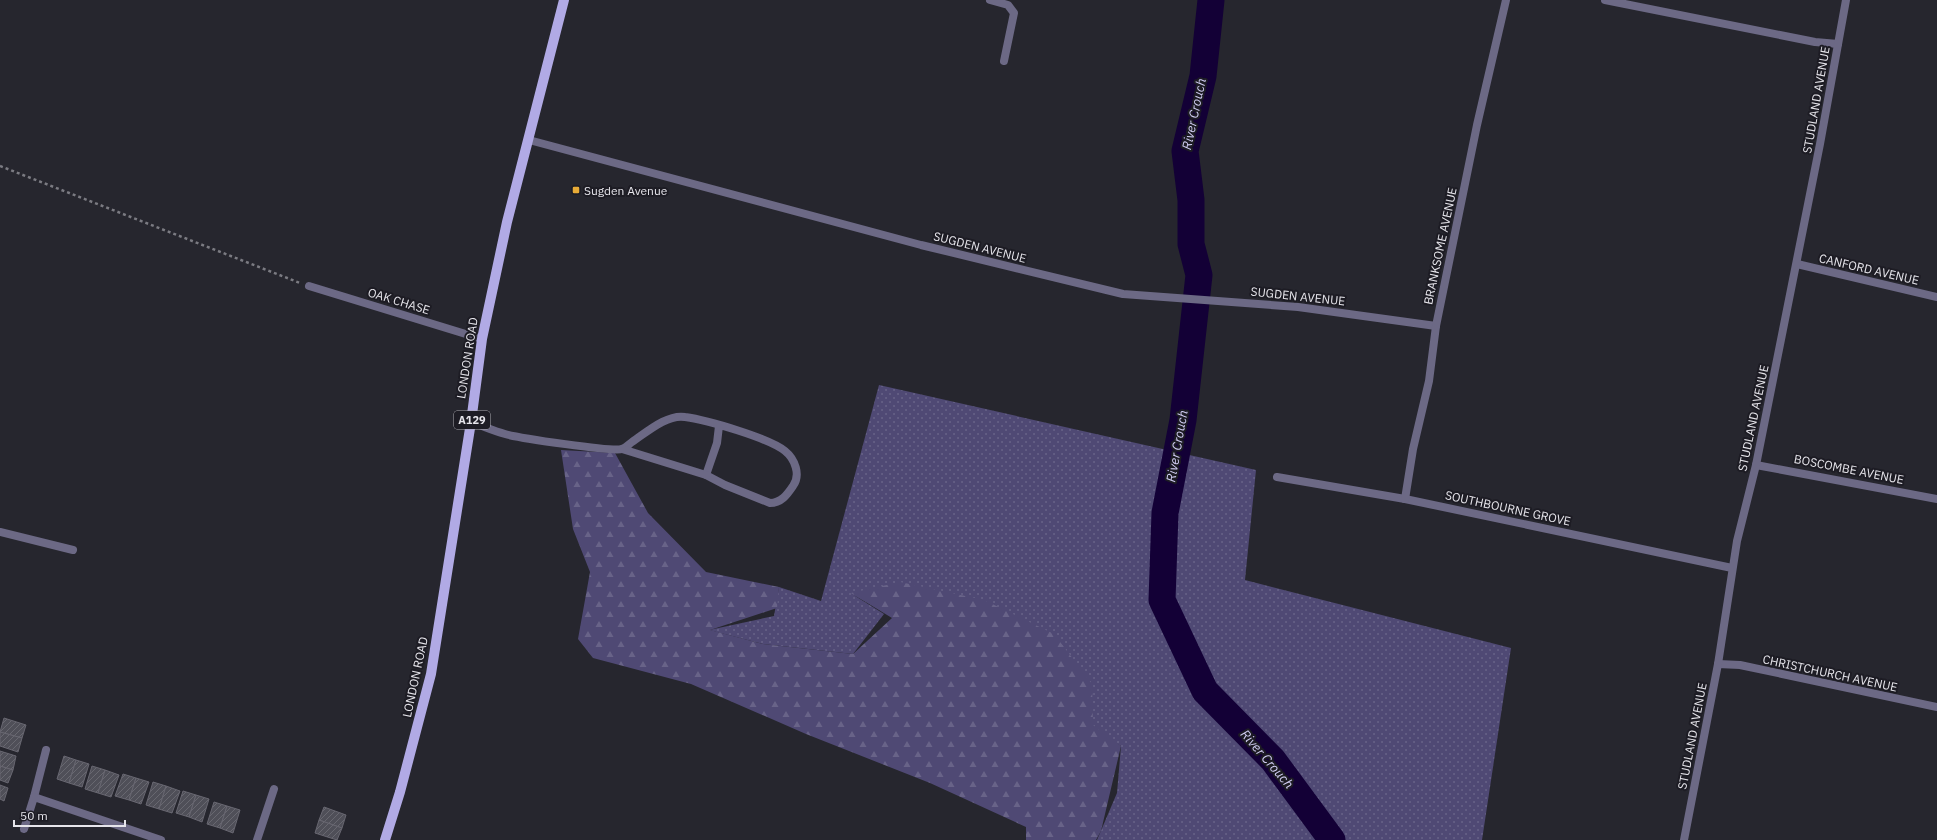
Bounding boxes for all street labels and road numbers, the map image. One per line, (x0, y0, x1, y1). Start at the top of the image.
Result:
street label: STUDLAND AVENUE (1799, 45, 1833, 155)
street label: BRANKSOME AVENUE (1420, 186, 1460, 306)
street label: SUGDEN AVENUE (932, 228, 1028, 266)
street label: CANFORD AVENUE (1817, 250, 1921, 288)
street label: OAK CHASE (366, 284, 432, 318)
street label: SUGDEN AVENUE (1250, 284, 1346, 308)
street label: LONDON ROAD (453, 316, 481, 400)
street label: STUDLAND AVENUE (1734, 363, 1772, 473)
road number: A129 (454, 411, 490, 429)
street label: BOSCOMBE AVENUE (1793, 451, 1905, 487)
street label: SOUTHBOURNE GROVE (1444, 487, 1572, 529)
street label: LONDON ROAD (399, 635, 431, 719)
street label: CHRISTCHURCH AVENUE (1761, 651, 1899, 695)
street label: STUDLAND AVENUE (1674, 681, 1710, 791)

